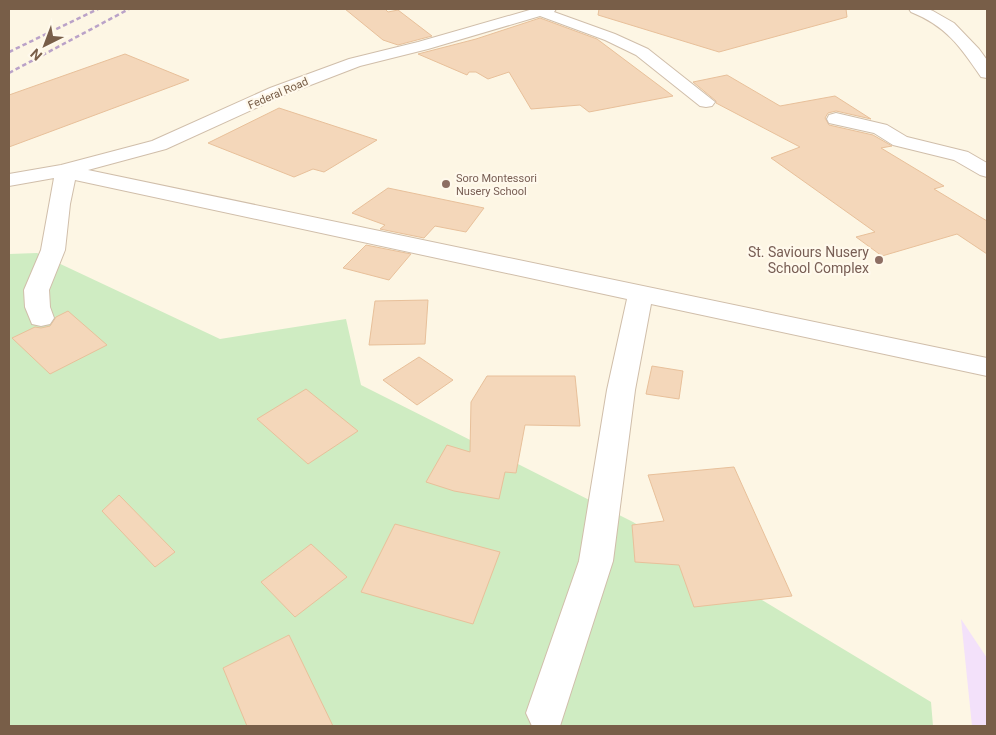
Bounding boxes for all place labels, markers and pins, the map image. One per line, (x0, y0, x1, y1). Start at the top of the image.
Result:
place label: Soro Montessori Nusery School (456, 172, 537, 198)
marker: Soro Montessori Nusery School (440, 178, 452, 190)
place label: St. Saviours Nusery School Complex (748, 244, 869, 276)
marker: St. Saviours Nusery School Complex (873, 254, 885, 266)

